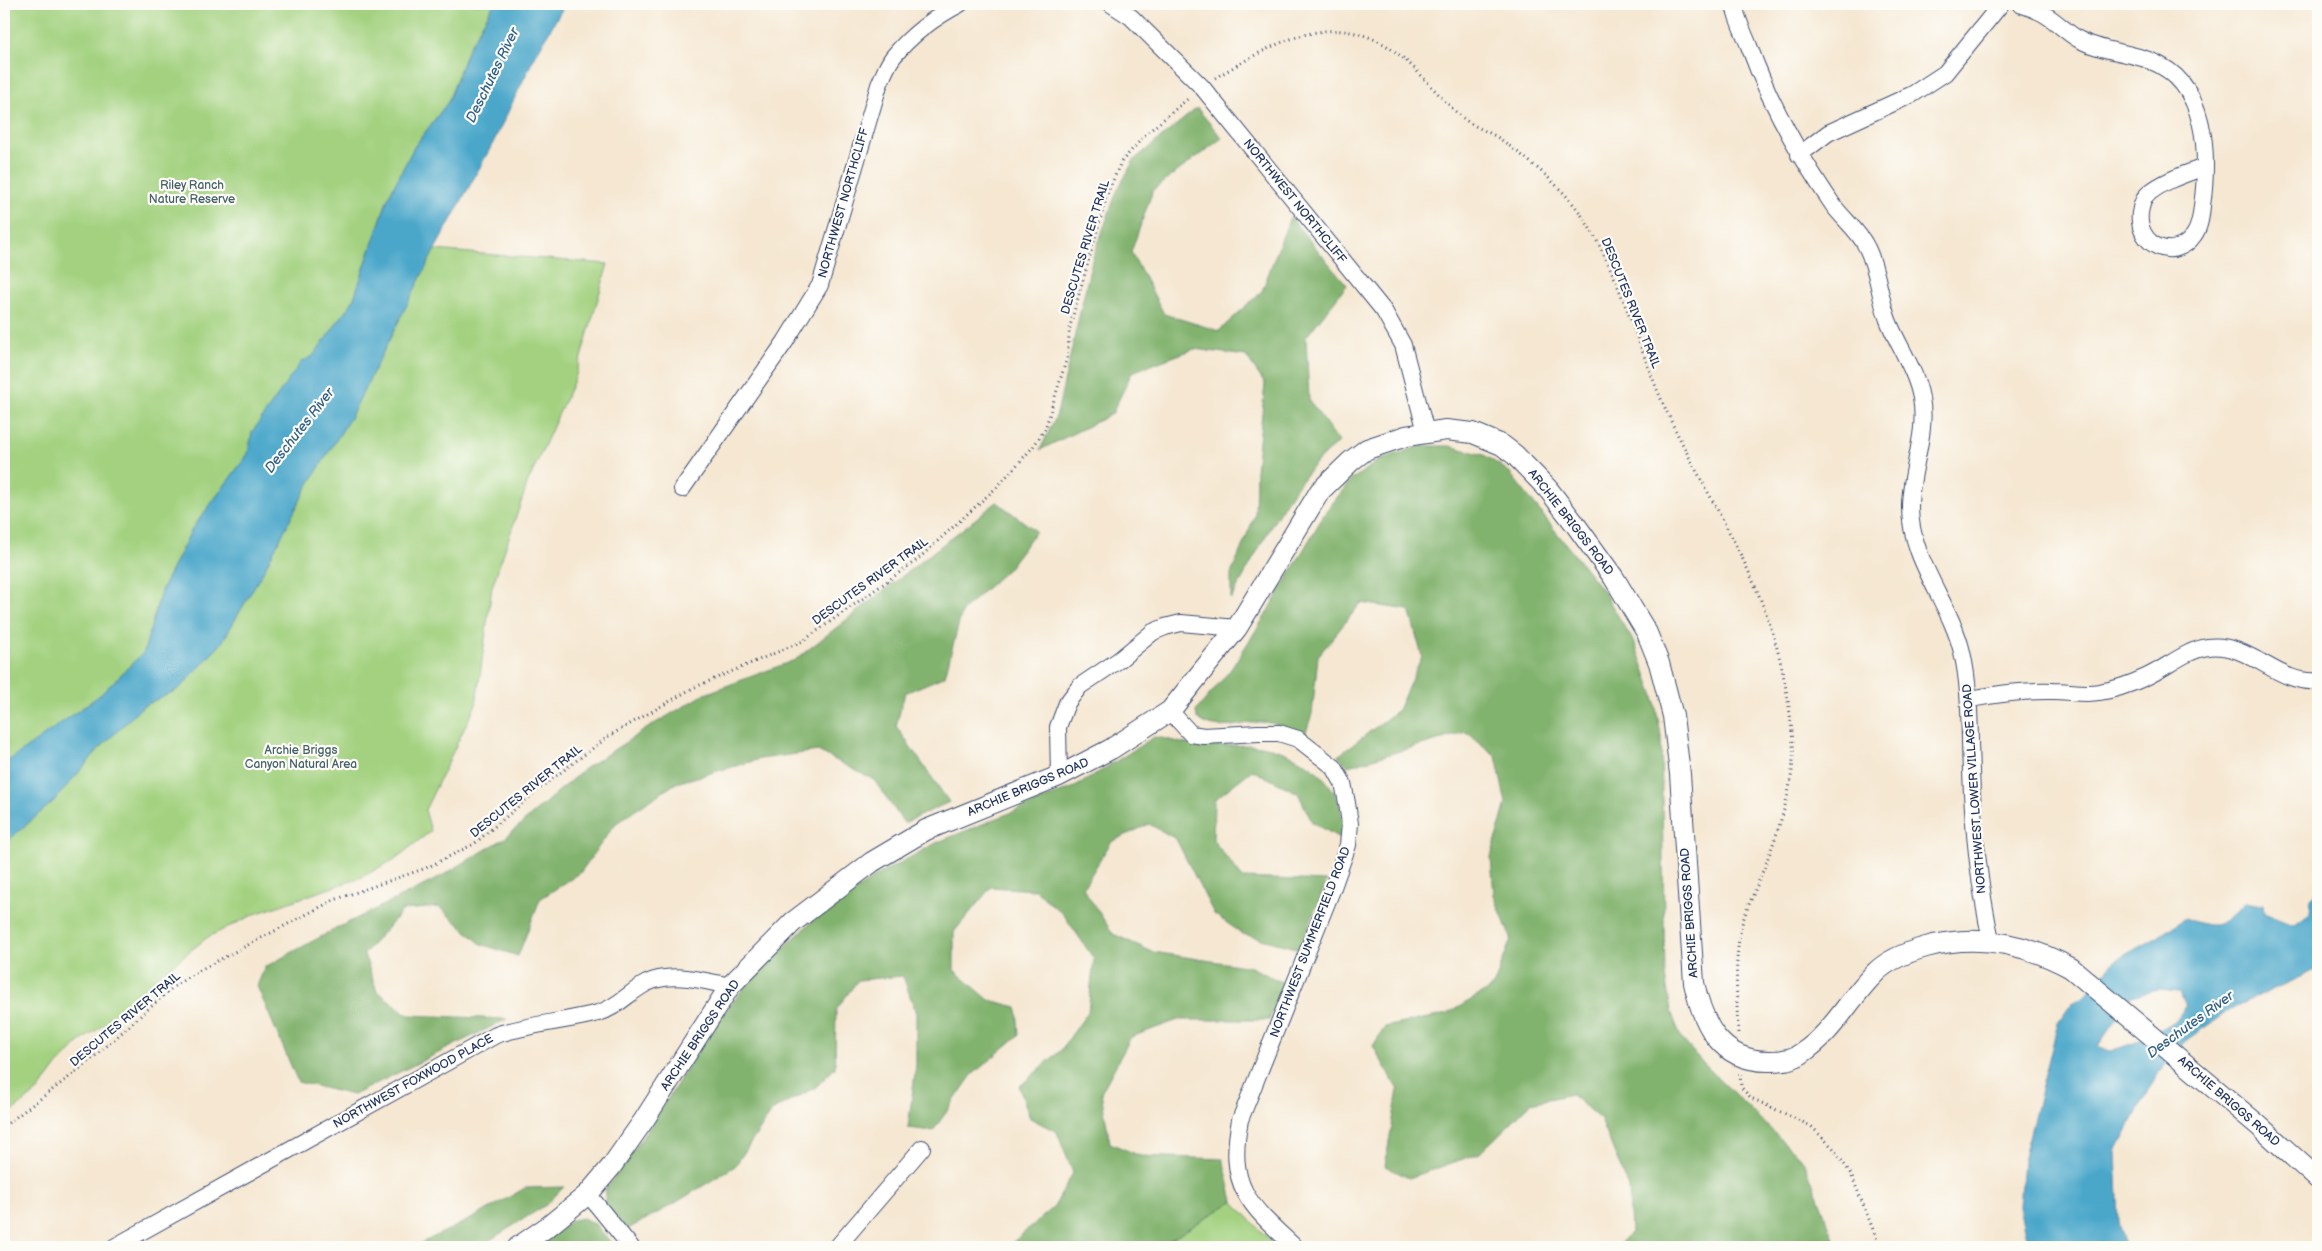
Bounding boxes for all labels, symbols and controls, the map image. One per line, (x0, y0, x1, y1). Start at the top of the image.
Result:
water label: Deschutes River (462, 24, 523, 125)
street label: NORTHWEST NORTHCLIFF (815, 126, 872, 280)
street label: NORTHWEST NORTHCLIFF (1240, 136, 1350, 267)
park label: Riley Ranch Nature Reserve (149, 178, 235, 207)
street label: DESCUTES RIVER TRAIL (1058, 178, 1113, 316)
street label: DESCUTES RIVER TRAIL (1597, 236, 1664, 371)
water label: Deschutes River (261, 384, 338, 476)
street label: ARCHIE BRIGGS ROAD (1525, 466, 1617, 579)
street label: DESCUTES RIVER TRAIL (809, 534, 931, 628)
street label: NORTHWEST LOWER VILLAGE ROAD (1960, 683, 1989, 894)
street label: DESCUTES RIVER TRAIL (467, 742, 585, 841)
park label: Archie Briggs Canyon Natural Area (245, 743, 357, 772)
street label: ARCHIE BRIGGS ROAD (965, 755, 1091, 820)
street label: NORTHWEST SUMMERFIELD ROAD (1267, 844, 1354, 1040)
street label: ARCHIE BRIGGS ROAD (1677, 847, 1702, 979)
street label: DESCUTES RIVER TRAIL (67, 969, 184, 1070)
street label: ARCHIE BRIGGS ROAD (658, 977, 743, 1094)
water label: Deschutes River (2144, 987, 2238, 1062)
street label: NORTHWEST FOXWOOD PLACE (331, 1031, 496, 1132)
street label: ARCHIE BRIGGS ROAD (2175, 1053, 2283, 1150)

